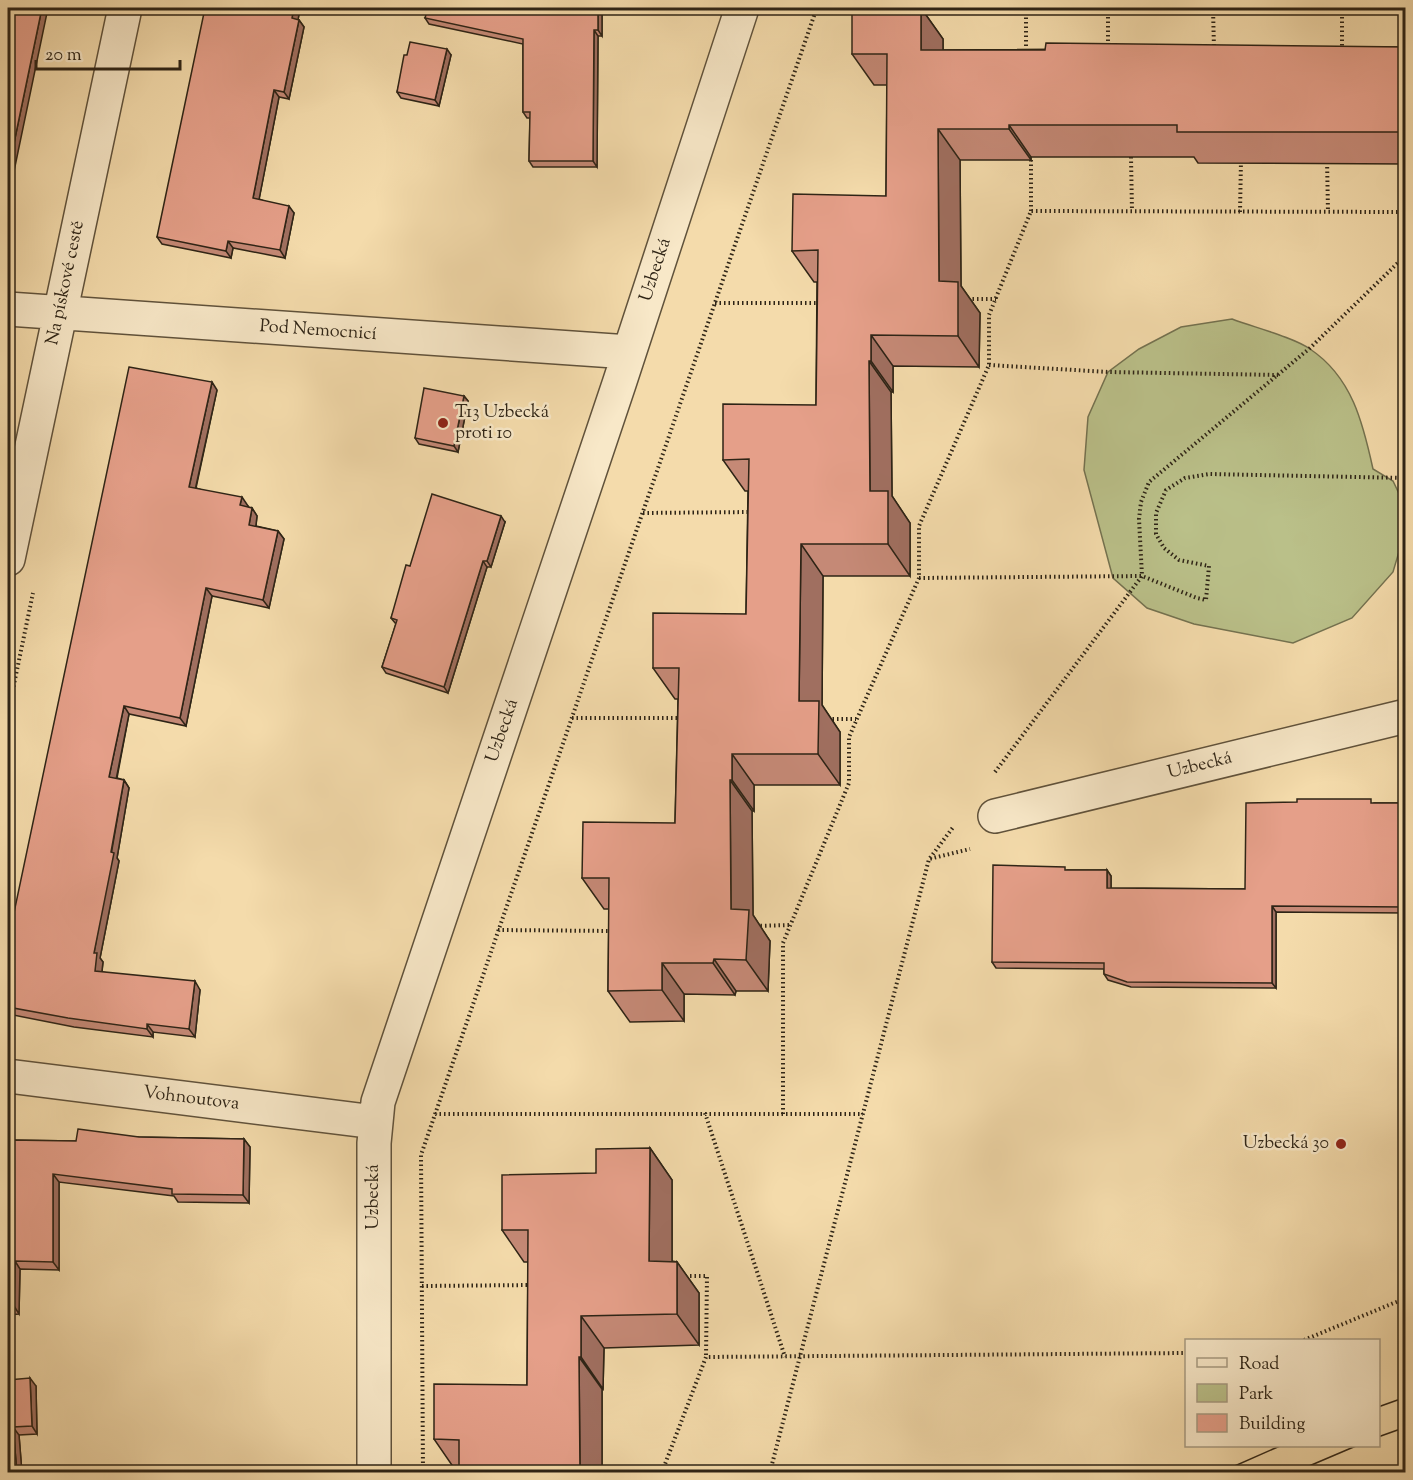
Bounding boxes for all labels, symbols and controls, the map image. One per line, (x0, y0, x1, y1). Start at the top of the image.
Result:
scale bar (36, 33, 180, 71)
text: 20 m (45, 43, 82, 69)
street label: Na pískové cestě (40, 218, 92, 348)
street label: Uzbecká (633, 235, 679, 305)
street label: Pod Nemocnicí (259, 314, 377, 348)
place label: T13 Uzbecká proti 10 (455, 400, 549, 447)
marker: T13 Uzbecká proti 10 (436, 416, 450, 430)
street label: Uzbecká (480, 696, 526, 766)
street label: Uzbecká (1165, 745, 1235, 787)
street label: Vohnoutova (141, 1080, 241, 1118)
place label: Uzbecká 30 (1243, 1131, 1329, 1157)
marker: Uzbecká 30 (1334, 1137, 1348, 1151)
street label: Uzbecká (361, 1164, 387, 1230)
legend (1185, 1339, 1380, 1447)
text: Road (1239, 1352, 1279, 1378)
text: Park (1239, 1382, 1274, 1408)
text: Building (1239, 1412, 1305, 1438)

